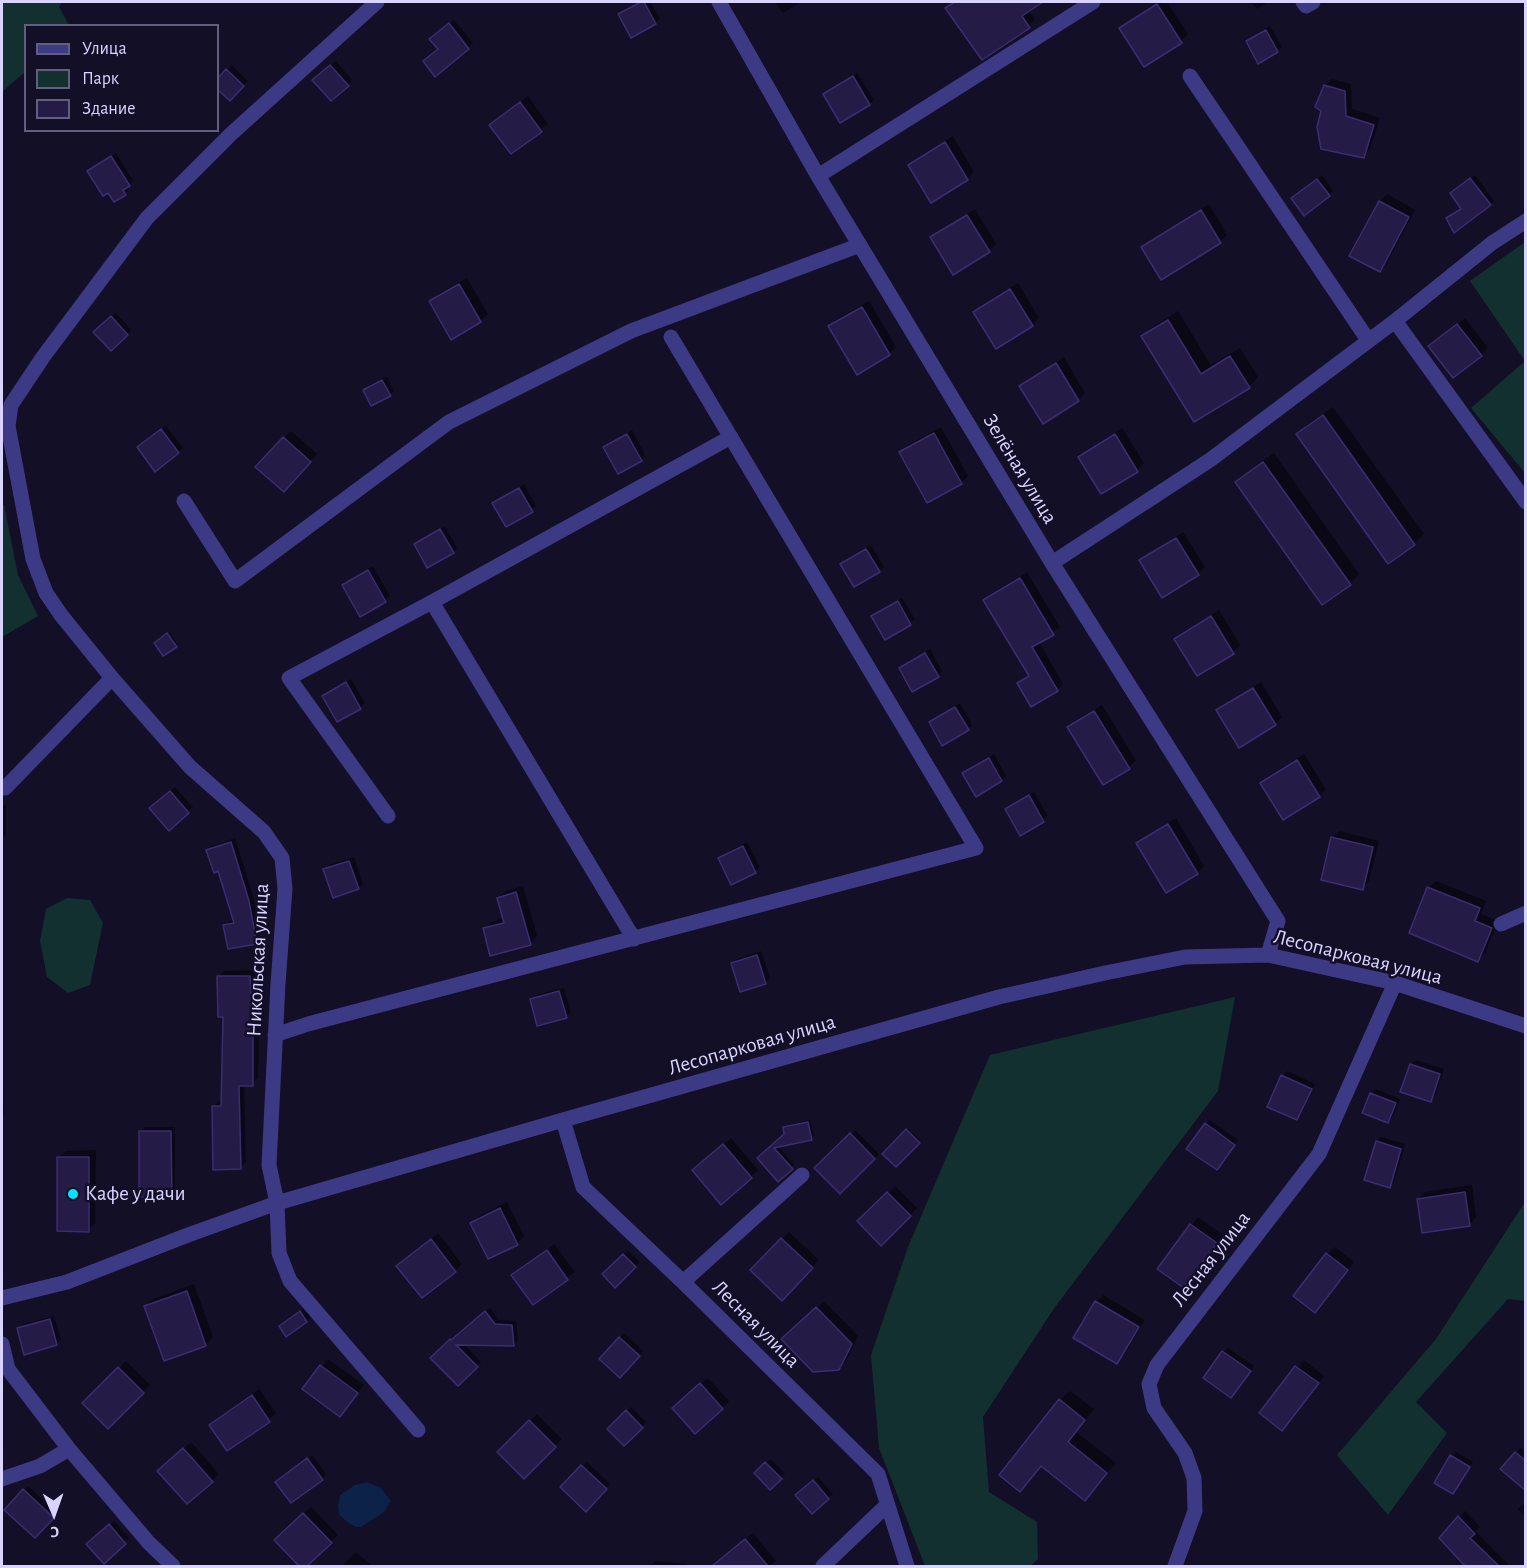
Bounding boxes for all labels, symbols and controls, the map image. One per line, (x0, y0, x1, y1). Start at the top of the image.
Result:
legend (24, 24, 219, 132)
text: Улица (82, 40, 127, 58)
text: Парк (82, 70, 119, 88)
text: Здание (82, 100, 136, 118)
street label: Зелёная улица (977, 409, 1063, 529)
street label: Никольская улица (241, 883, 275, 1037)
street label: Лесопарковая улица (1271, 924, 1445, 990)
street label: Лесопарковая улица (665, 1009, 839, 1081)
place label: Кафе у дачи (85, 1181, 186, 1207)
marker: Кафе у дачи (66, 1187, 80, 1201)
street label: Лесная улица (1166, 1206, 1256, 1312)
street label: Лесная улица (707, 1275, 805, 1373)
north arrow (24, 1484, 84, 1544)
text: С (50, 1524, 59, 1540)

